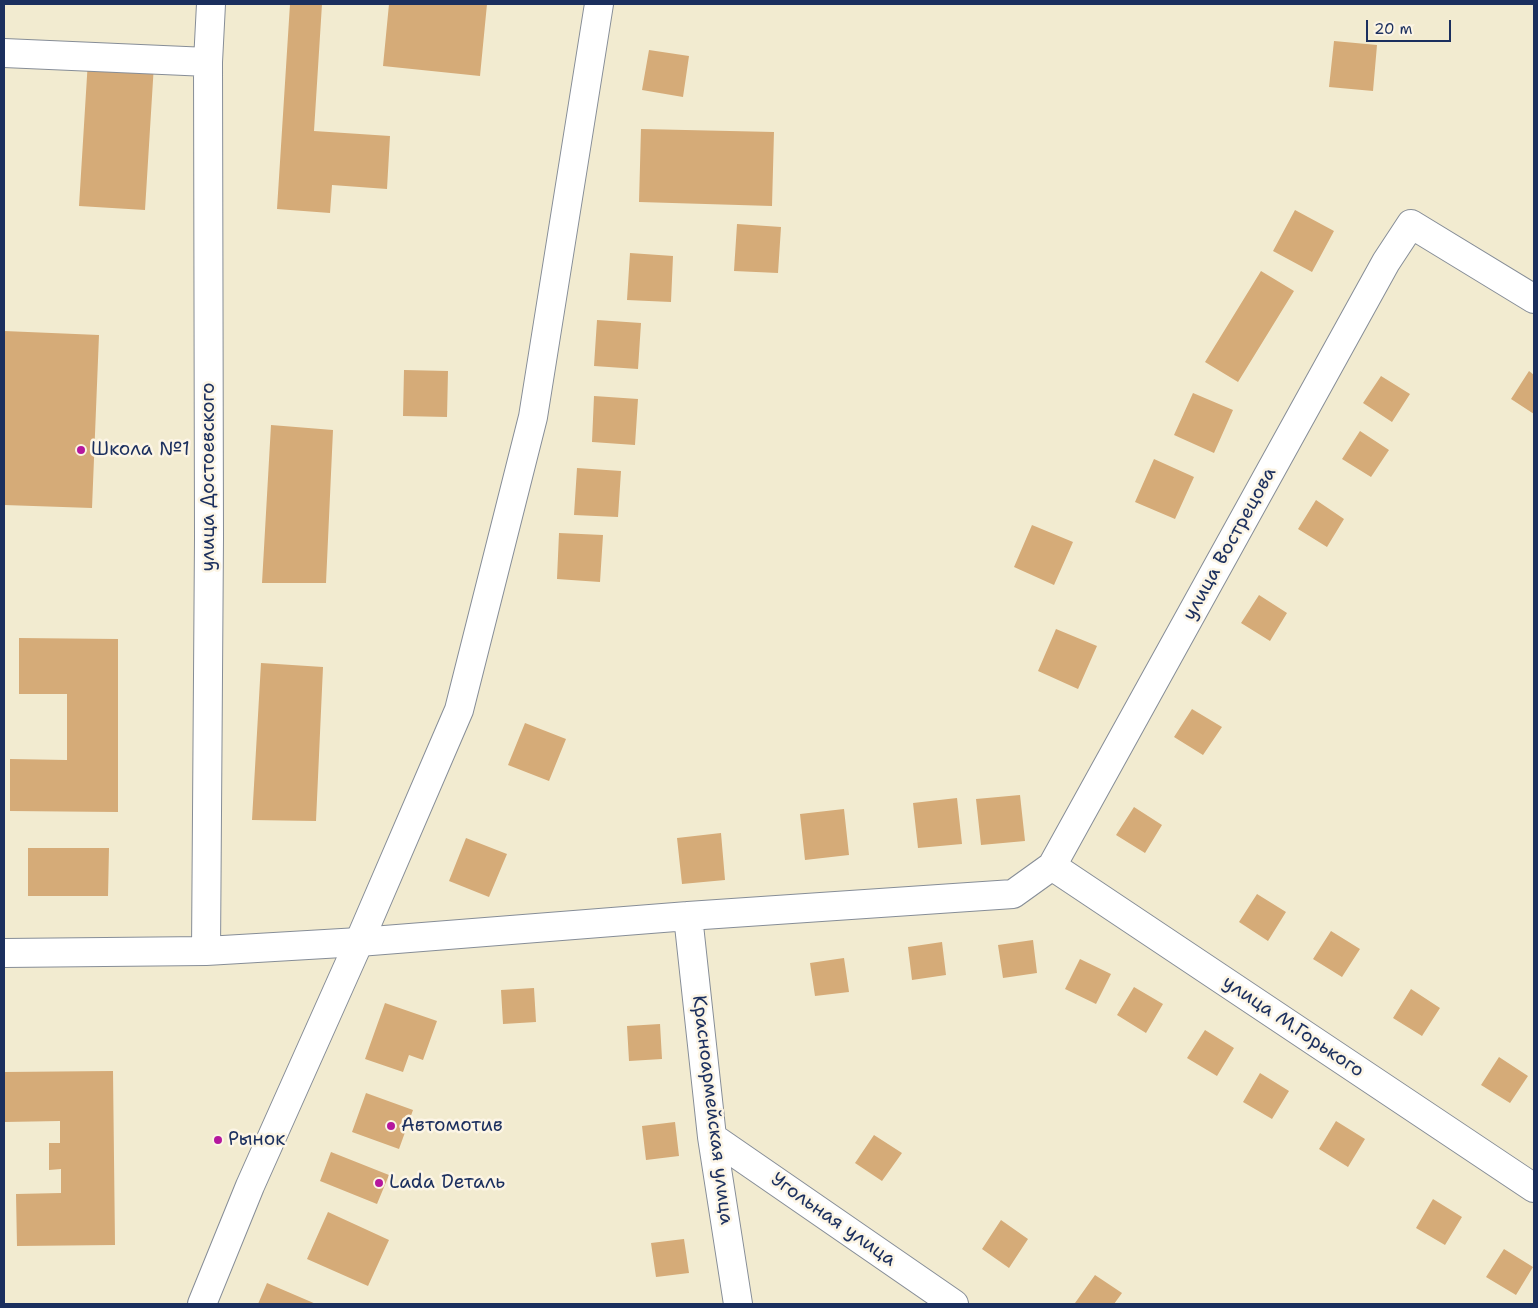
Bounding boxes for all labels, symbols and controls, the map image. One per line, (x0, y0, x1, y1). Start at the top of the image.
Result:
scale bar (1368, 10, 1453, 42)
text: 20 m (1374, 19, 1413, 39)
street label: улица Достоевского (198, 382, 220, 572)
place label: Школа №1 (91, 439, 190, 461)
marker: Школа №1 (75, 444, 87, 456)
street label: улица Вострецова (1178, 463, 1282, 625)
street label: улица М.Горького (1218, 971, 1368, 1083)
street label: Красноармейская улица (687, 994, 737, 1226)
place label: Автомотив (401, 1115, 503, 1137)
marker: Автомотив (385, 1120, 397, 1132)
place label: Рынок (228, 1129, 285, 1151)
marker: Рынок (212, 1134, 224, 1146)
street label: Угольная улица (766, 1168, 900, 1272)
place label: Lada Dеталь (389, 1172, 505, 1194)
marker: Lada Dеталь (373, 1177, 385, 1189)

